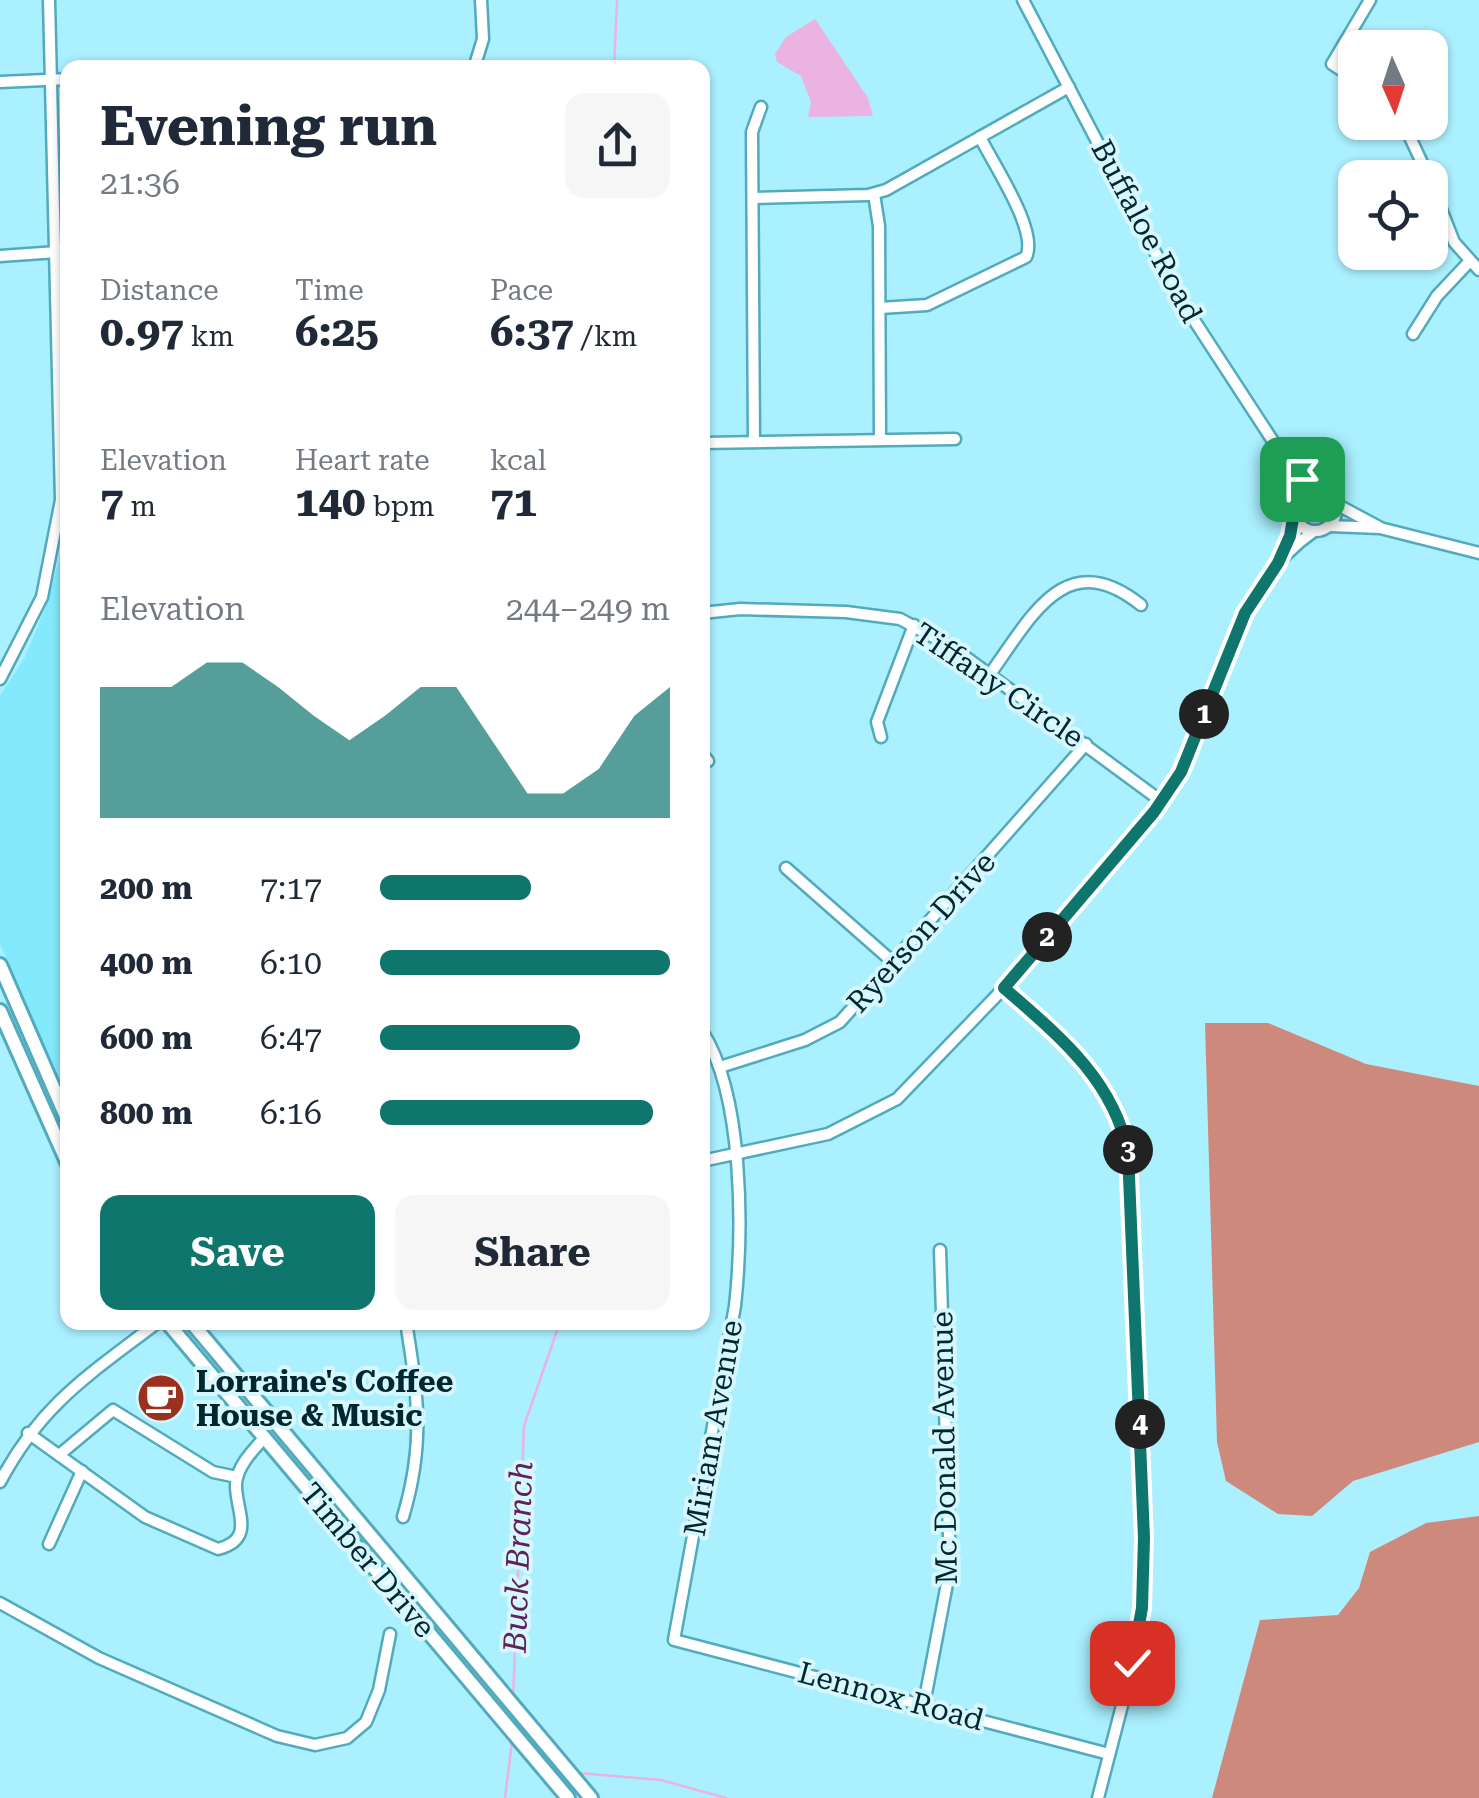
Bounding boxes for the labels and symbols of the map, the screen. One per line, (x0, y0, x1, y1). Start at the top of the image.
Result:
north arrow (1338, 30, 1448, 140)
street label: Buffaloe Road (1084, 134, 1210, 328)
pin (1260, 437, 1345, 522)
street label: Tiffany Circle (907, 615, 1091, 755)
pin: 1 (1179, 689, 1229, 739)
street label: Ryerson Drive (840, 844, 1002, 1020)
pin: 2 (1022, 912, 1072, 962)
pin: 3 (1103, 1125, 1153, 1175)
street label: Mc Donald Avenue (924, 1311, 964, 1585)
street label: Miriam Avenue (677, 1317, 749, 1539)
place label: Lorraine's Coffee House & Music (196, 1364, 453, 1433)
cafe icon: Lorraine's Coffee House & Music (135, 1372, 187, 1424)
pin: 4 (1115, 1399, 1165, 1449)
water label: Buck Branch (496, 1460, 540, 1655)
street label: Timber Drive (293, 1476, 443, 1644)
pin (1090, 1621, 1175, 1706)
street label: Lennox Road (795, 1654, 987, 1738)

